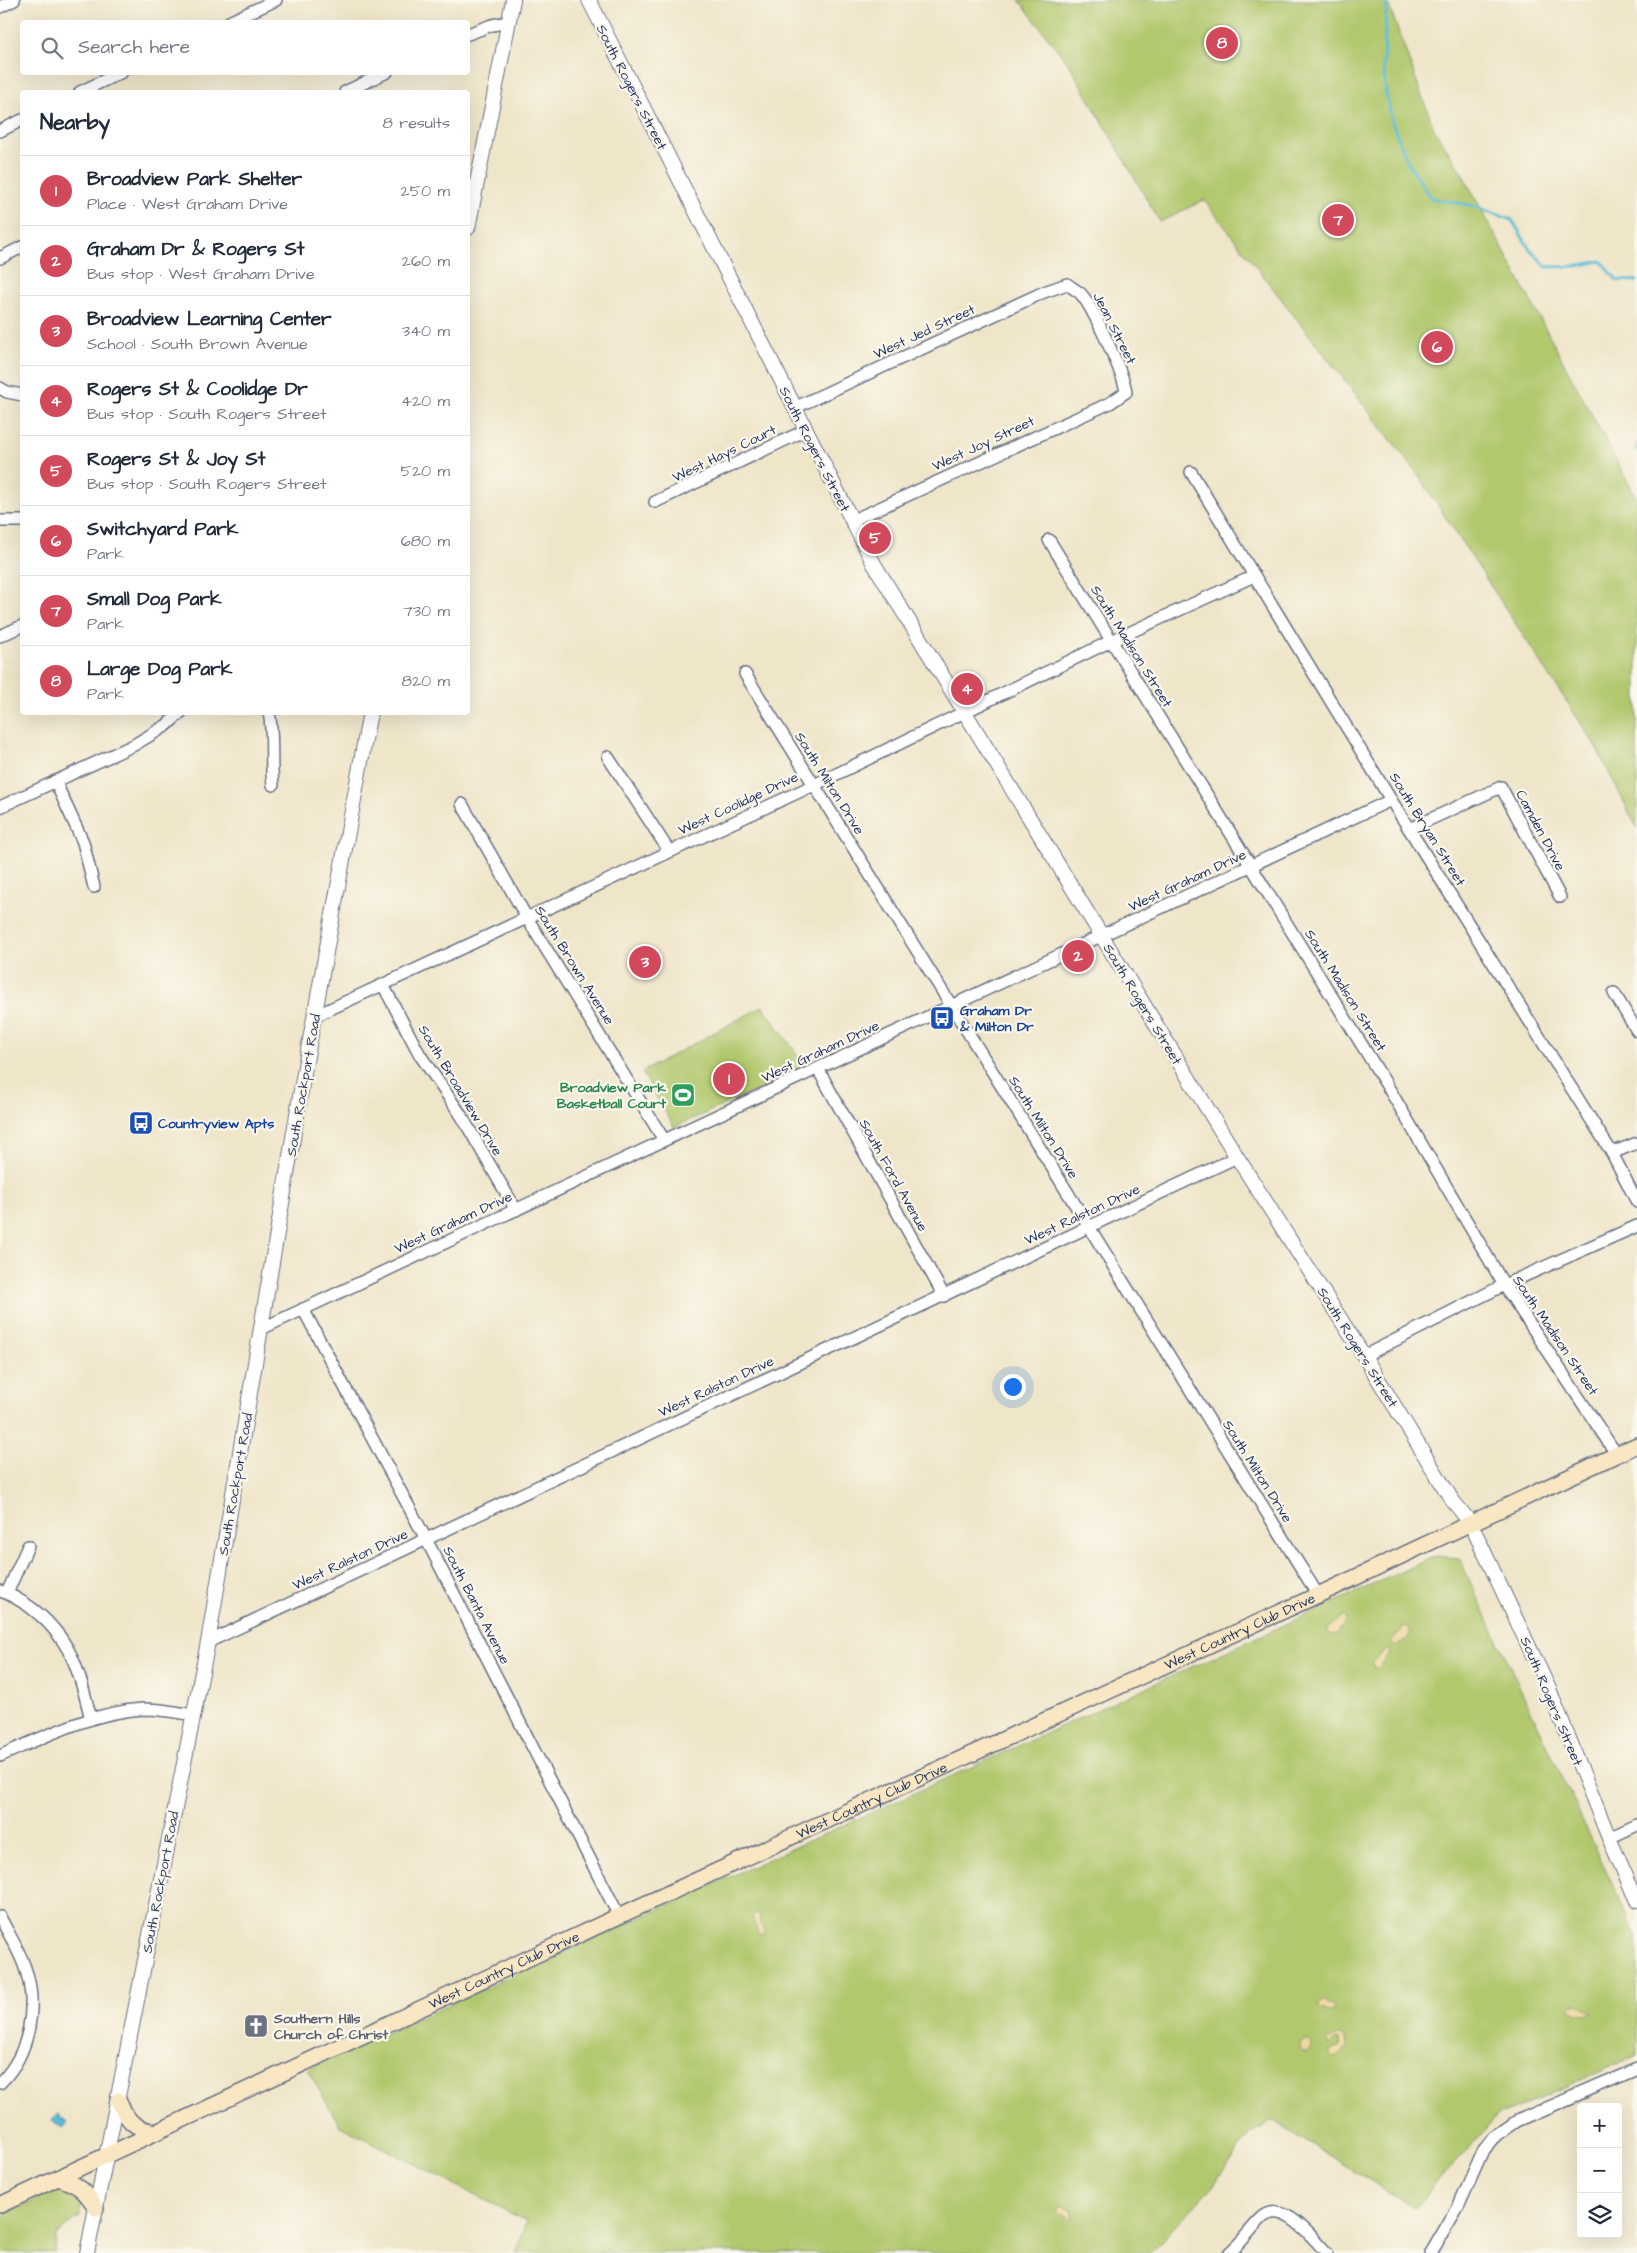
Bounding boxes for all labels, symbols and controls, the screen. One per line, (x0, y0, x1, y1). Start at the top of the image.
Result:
search box (20, 20, 470, 75)
street label: South Rogers Street (591, 21, 672, 154)
pin: 8 (1206, 24, 1238, 62)
icon: search (38, 34, 66, 62)
text: Search here (78, 34, 190, 61)
text: Nearby (40, 108, 110, 137)
text: 8 results (383, 112, 450, 134)
text: Broadview Park Shelter (87, 166, 302, 193)
text: 1 (55, 180, 57, 202)
text: 250 m (401, 180, 450, 202)
text: Place · West Graham Drive (87, 193, 288, 215)
pin: 7 (1322, 201, 1354, 239)
text: Graham Dr & Rogers St (87, 236, 304, 263)
text: 2 (51, 250, 61, 272)
text: 260 m (402, 250, 450, 272)
text: Bus stop · West Graham Drive (87, 263, 315, 285)
street label: Jean Street (1088, 289, 1141, 368)
street label: West Jed Street (870, 299, 979, 364)
text: Broadview Learning Center (87, 306, 332, 333)
text: 3 (52, 320, 60, 342)
text: 340 m (402, 320, 450, 342)
pin: 6 (1421, 328, 1453, 366)
text: School · South Brown Avenue (87, 333, 308, 355)
text: Rogers St & Coolidge Dr (87, 376, 308, 403)
street label: South Rogers Street (774, 383, 855, 516)
text: 4 (51, 390, 61, 412)
text: 420 m (401, 390, 450, 412)
text: Bus stop · South Rogers Street (87, 403, 327, 425)
street label: West Joy Street (929, 411, 1038, 476)
street label: West Hays Court (669, 420, 780, 488)
text: Rogers St & Joy St (87, 446, 265, 473)
text: 5 (50, 460, 62, 482)
text: 520 m (401, 460, 450, 482)
text: Bus stop · South Rogers Street (87, 473, 327, 495)
text: Switchyard Park (87, 516, 238, 543)
pin: 5 (859, 519, 891, 557)
text: 6 (51, 530, 61, 552)
text: 680 m (401, 530, 450, 552)
text: Park (87, 543, 124, 565)
street label: South Madison Street (1085, 581, 1177, 712)
text: Small Dog Park (87, 586, 222, 613)
text: 7 (51, 600, 61, 622)
text: 730 m (403, 600, 450, 622)
text: Park (87, 613, 124, 635)
text: Large Dog Park (87, 656, 232, 683)
text: 8 (51, 670, 61, 692)
text: 820 m (402, 670, 450, 692)
pin: 4 (951, 670, 983, 708)
text: Park (87, 683, 124, 705)
street label: South Milton Drive (789, 728, 869, 839)
street label: West Coolidge Drive (675, 767, 802, 841)
street label: South Bryan Street (1384, 769, 1470, 890)
street label: Camden Drive (1510, 786, 1570, 875)
street label: West Graham Drive (1125, 845, 1250, 917)
street label: South Brown Avenue (529, 902, 619, 1029)
street label: South Madison Street (1299, 925, 1391, 1056)
pin: 2 (1062, 937, 1094, 975)
street label: South Rogers Street (1098, 940, 1187, 1069)
pin: 3 (629, 943, 661, 981)
place label: Graham Dr & Milton Dr (959, 1001, 1034, 1037)
bus stop icon: Graham Dr & Milton Dr (929, 1005, 955, 1031)
street label: South Rockport Road (282, 1012, 326, 1158)
street label: West Graham Drive (758, 1016, 883, 1088)
street label: South Broadview Drive (413, 1021, 507, 1160)
pin: 1 (713, 1060, 745, 1098)
street label: South Milton Drive (1003, 1072, 1083, 1183)
place label: Broadview Park Basketball Court (557, 1078, 666, 1114)
sports icon: Broadview Park Basketball Court (670, 1082, 696, 1108)
bus stop icon: Countryview Apts (128, 1110, 154, 1136)
place label: Countryview Apts (158, 1114, 274, 1134)
street label: South Ford Avenue (854, 1116, 933, 1236)
street label: West Ralston Drive (1021, 1179, 1144, 1250)
street label: West Graham Drive (391, 1187, 516, 1259)
street label: South Madison Street (1507, 1272, 1603, 1400)
street label: South Rogers Street (1312, 1284, 1402, 1412)
street label: West Ralston Drive (655, 1351, 778, 1422)
your location (1000, 1374, 1026, 1400)
street label: South Rockport Road (214, 1411, 258, 1557)
street label: South Milton Drive (1217, 1416, 1297, 1527)
street label: West Ralston Drive (289, 1524, 412, 1595)
street label: South Banta Avenue (438, 1543, 515, 1668)
street label: West Country Club Drive (1161, 1588, 1319, 1675)
street label: South Rogers Street (1515, 1634, 1587, 1769)
street label: West Country Club Drive (793, 1757, 951, 1844)
street label: South Rockport Road (137, 1809, 185, 1955)
street label: West Country Club Drive (426, 1927, 583, 2014)
place label: Southern Hills Church of Christ (273, 2009, 389, 2045)
church icon: Southern Hills Church of Christ (243, 2013, 269, 2039)
map controls (1577, 2103, 1622, 2238)
button: + (1577, 2103, 1622, 2148)
button: − (1577, 2148, 1622, 2193)
button: layers (1577, 2193, 1622, 2238)

